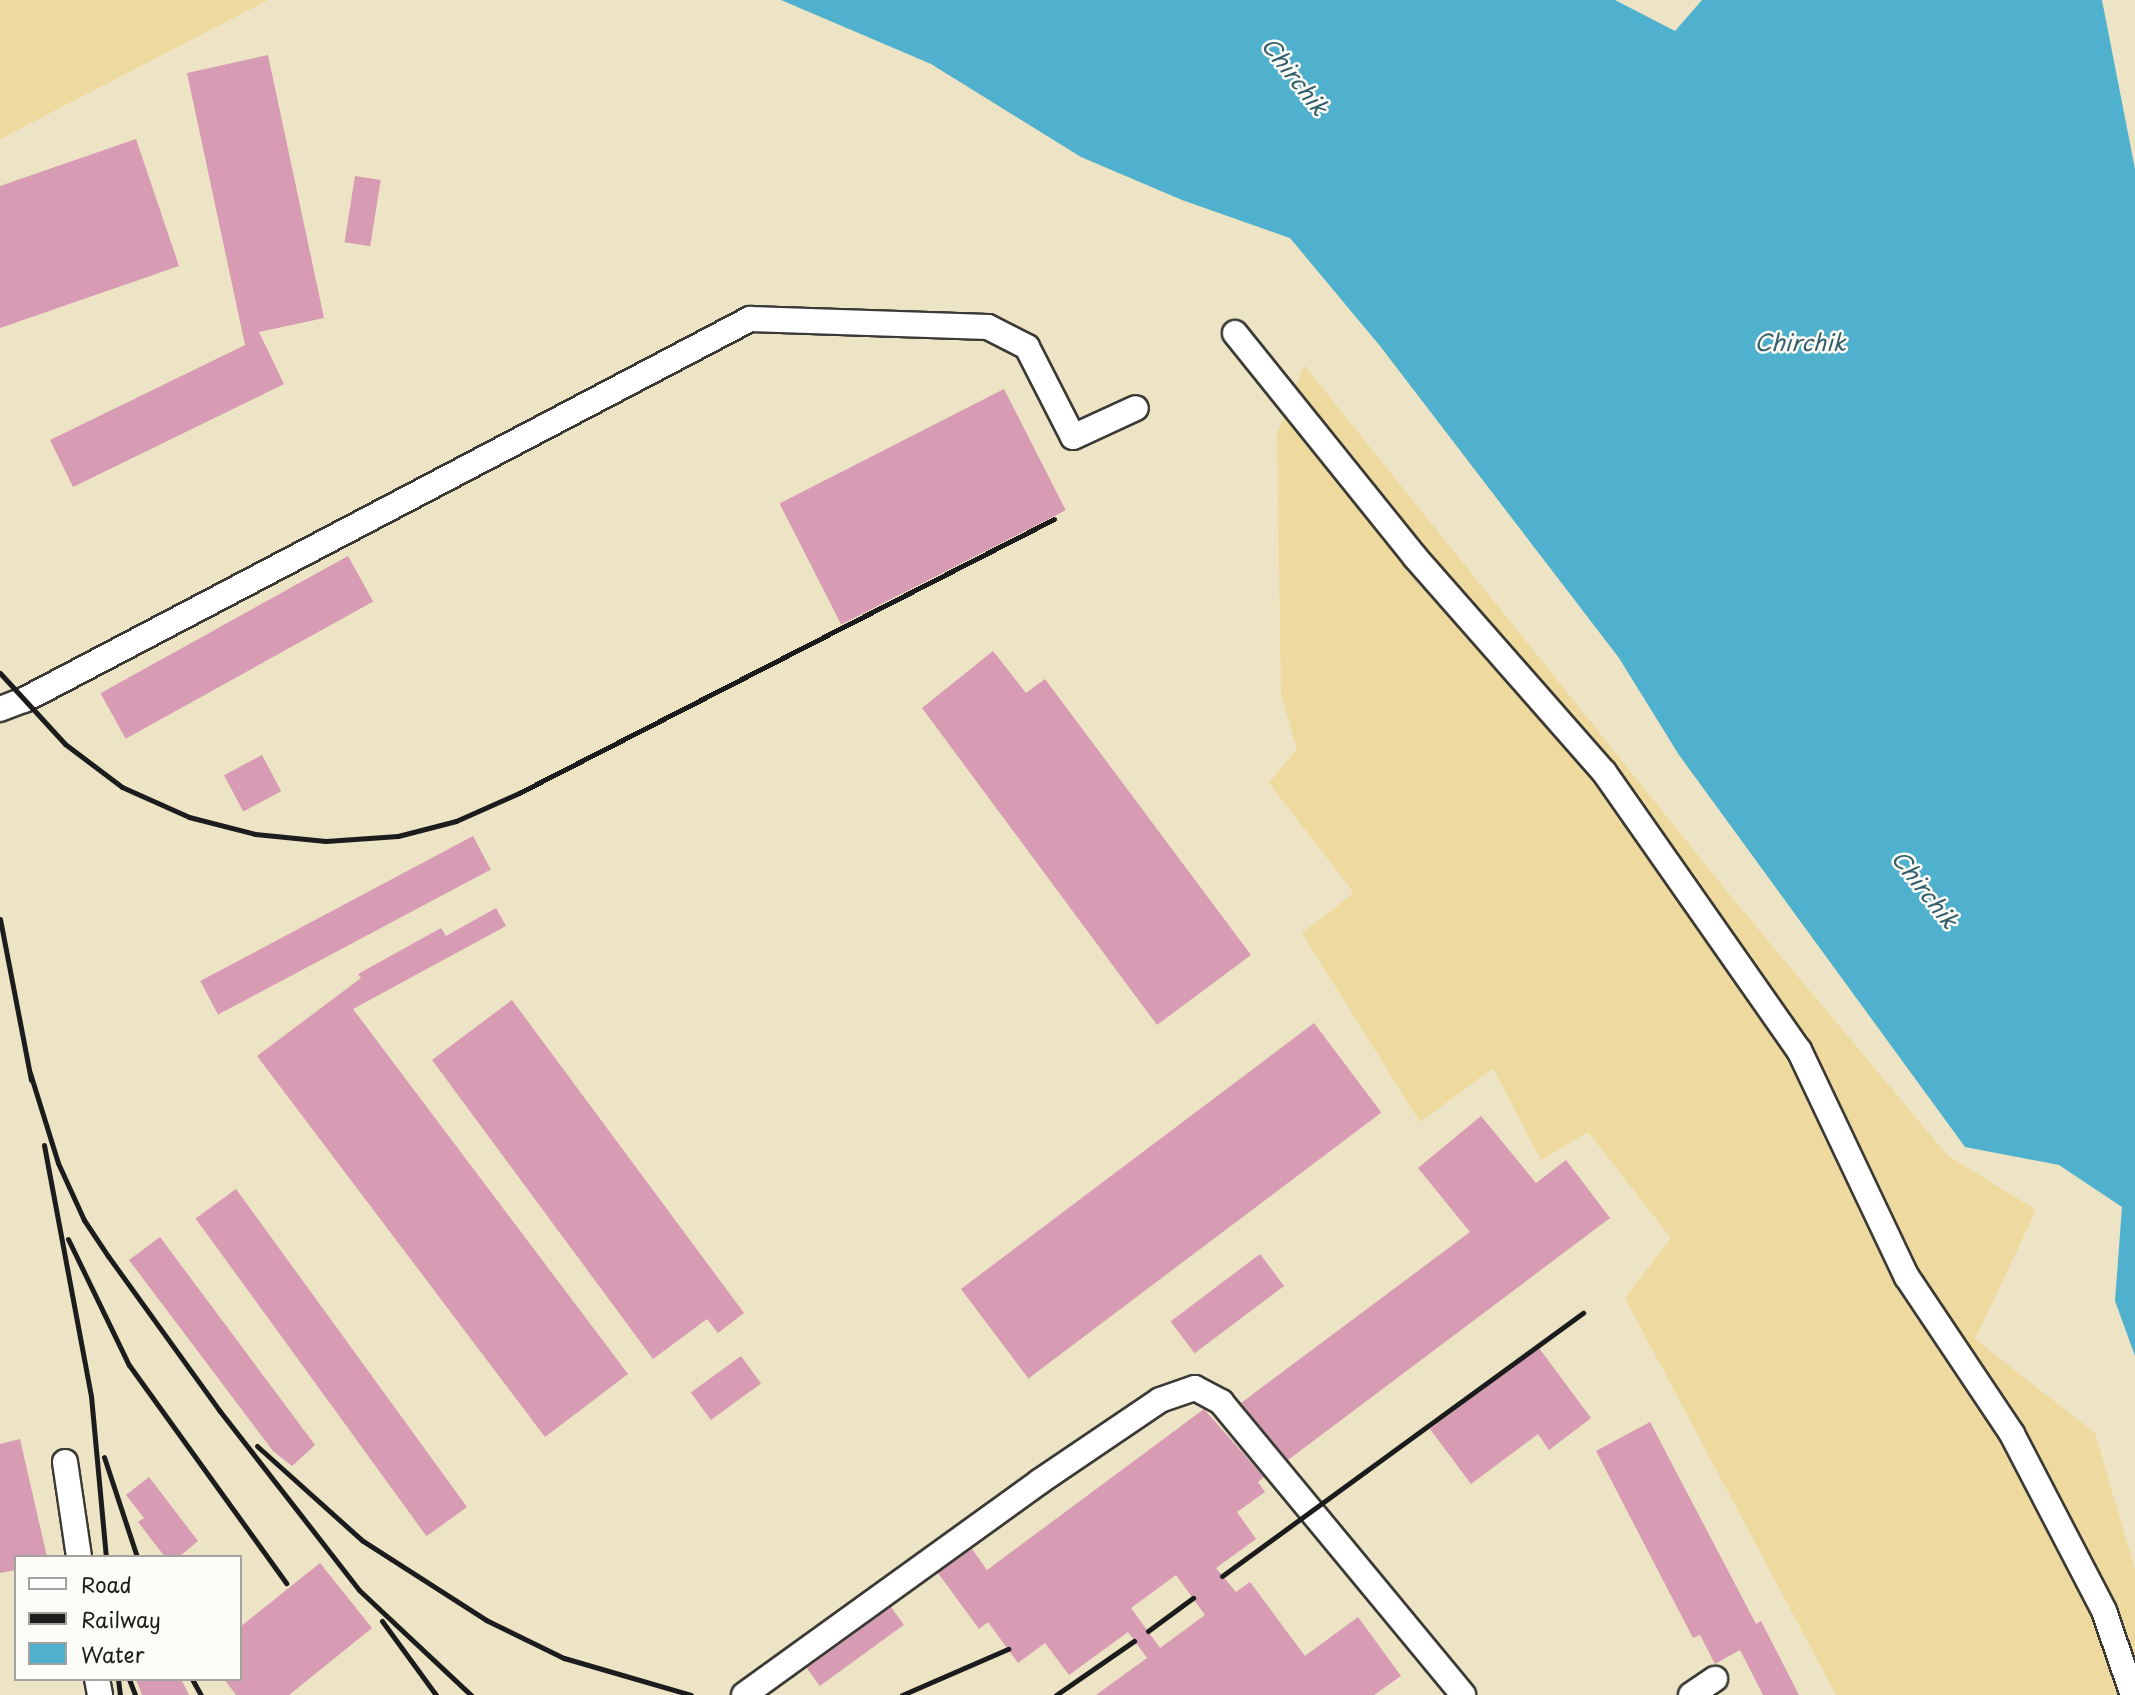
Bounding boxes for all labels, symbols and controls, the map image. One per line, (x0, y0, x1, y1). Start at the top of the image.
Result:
water label: Chirchik (1256, 31, 1334, 121)
water label: Chirchik (1754, 328, 1846, 356)
water label: Chirchik (1886, 844, 1964, 934)
legend (14, 1555, 242, 1681)
text: Road (81, 1568, 132, 1600)
text: Railway (81, 1603, 161, 1635)
text: Water (81, 1638, 144, 1670)

